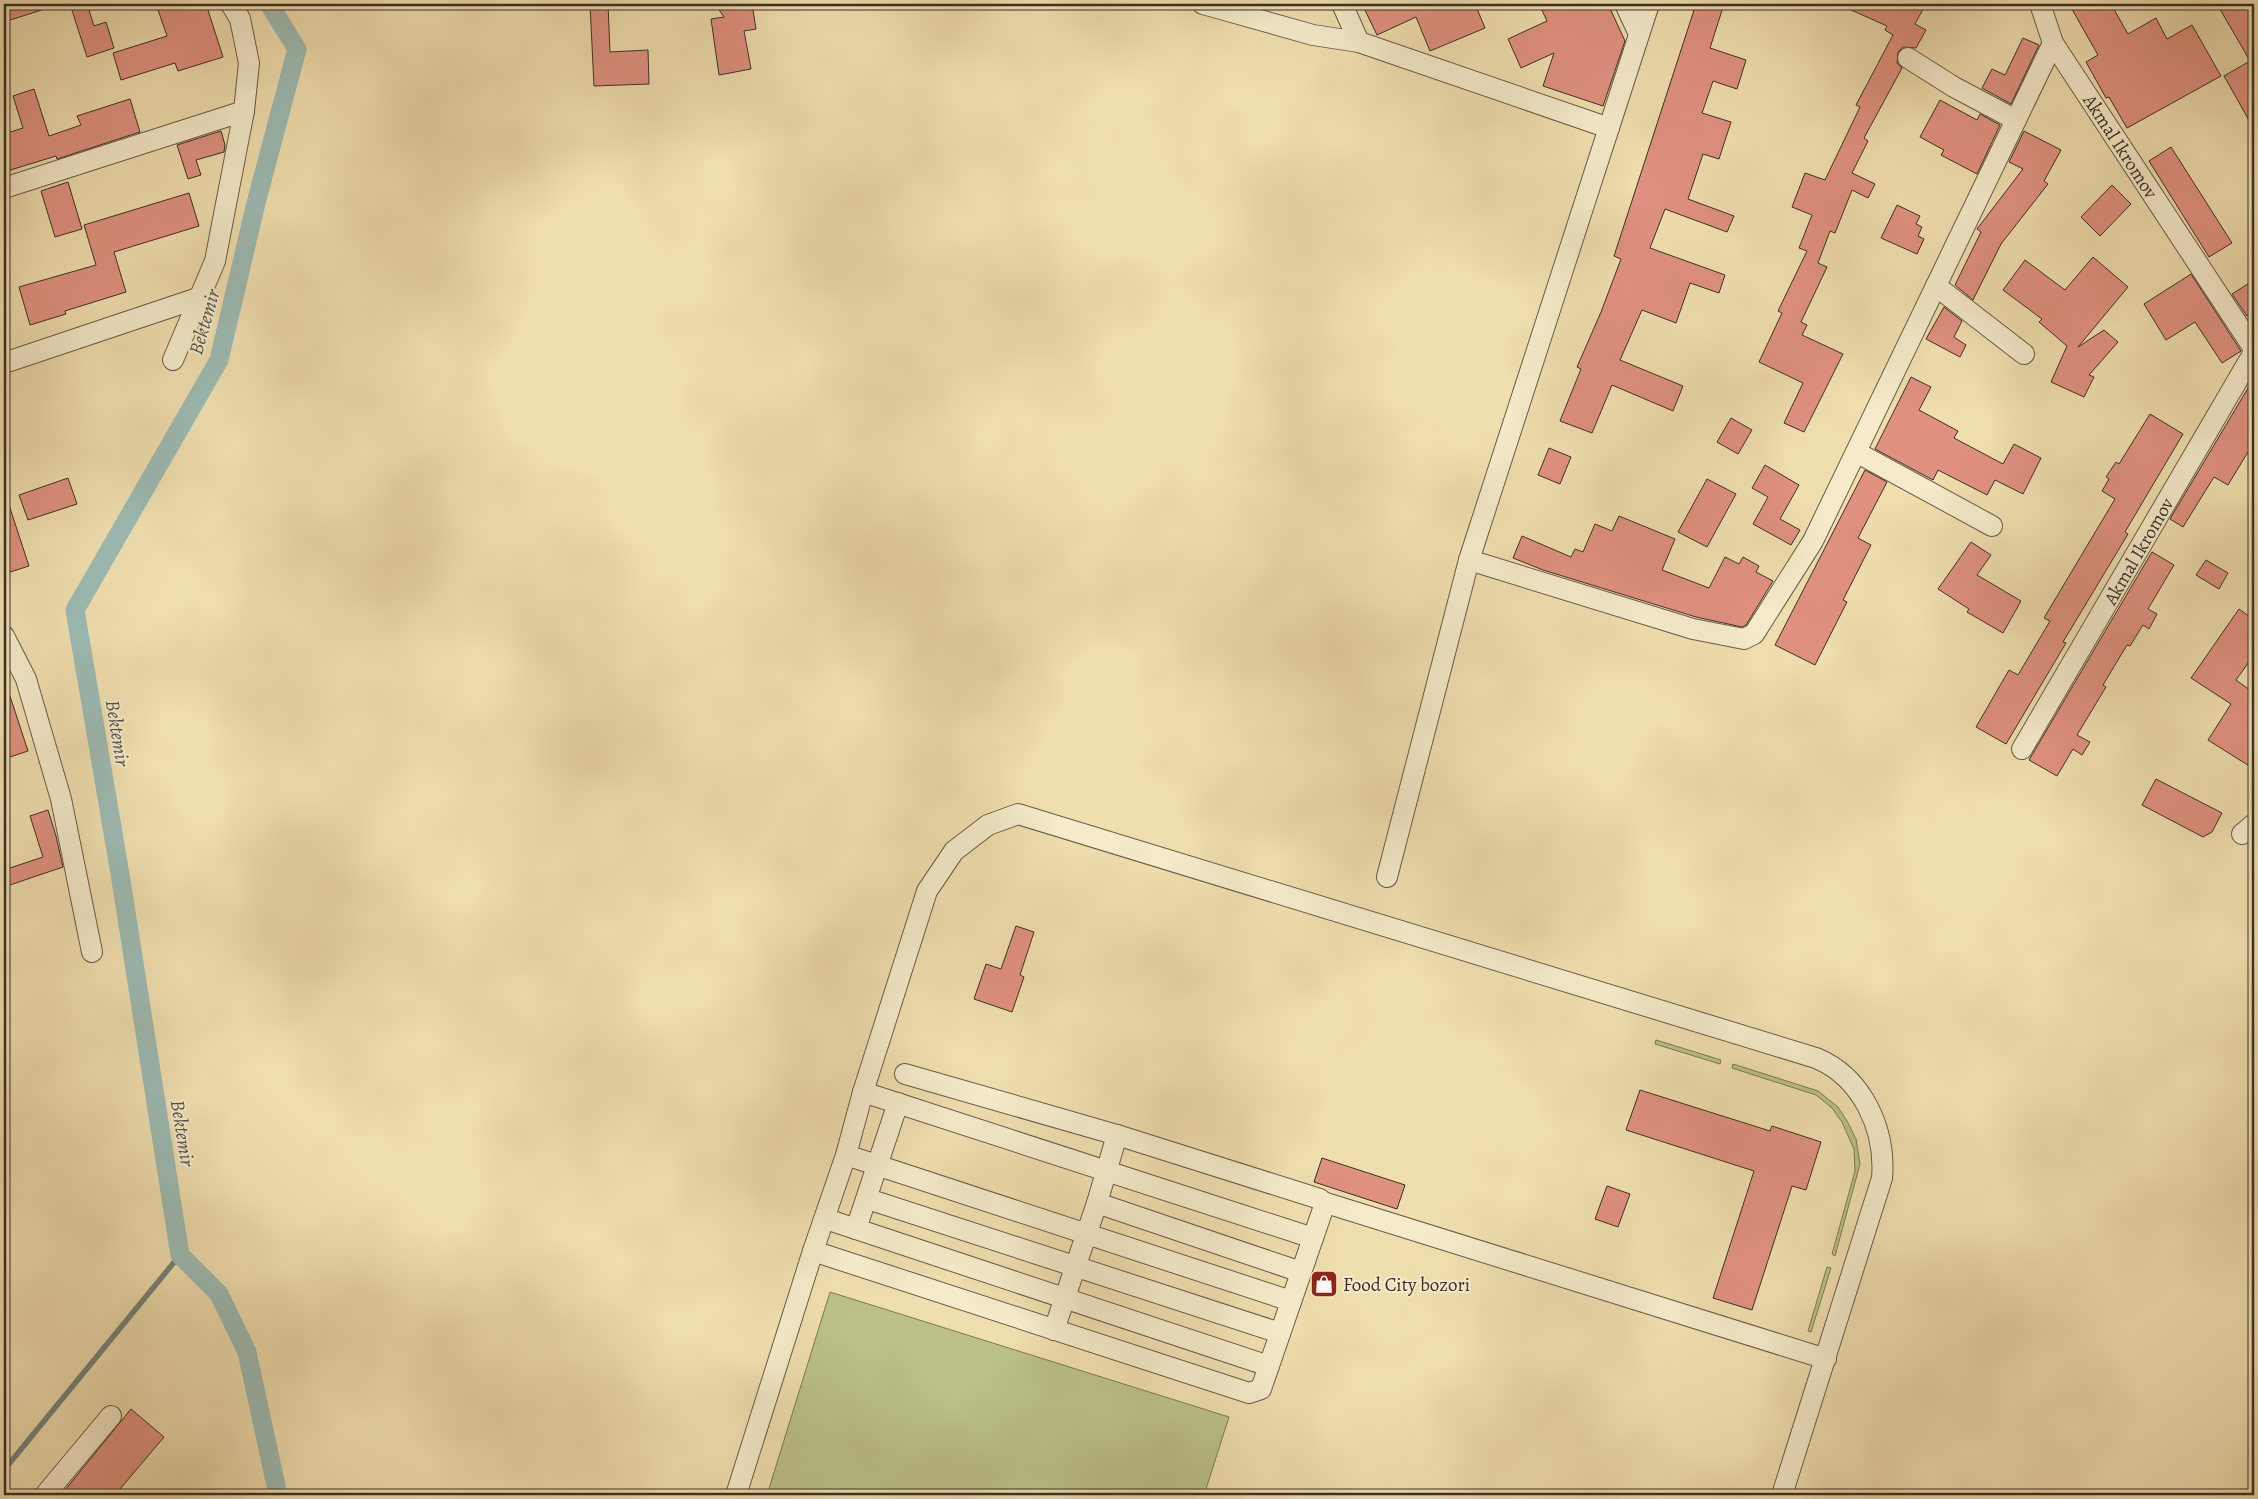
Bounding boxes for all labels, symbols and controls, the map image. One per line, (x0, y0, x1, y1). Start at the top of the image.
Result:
street label: Akmal Ikromov (2076, 89, 2164, 204)
water label: Bektemir (182, 285, 227, 358)
street label: Akmal Ikromov (2097, 493, 2180, 611)
water label: Bektemir (99, 698, 136, 769)
water label: Bektemir (164, 1098, 201, 1169)
shop icon: Food City bozori (1309, 1269, 1339, 1299)
place label: Food City bozori (1343, 1272, 1470, 1298)

